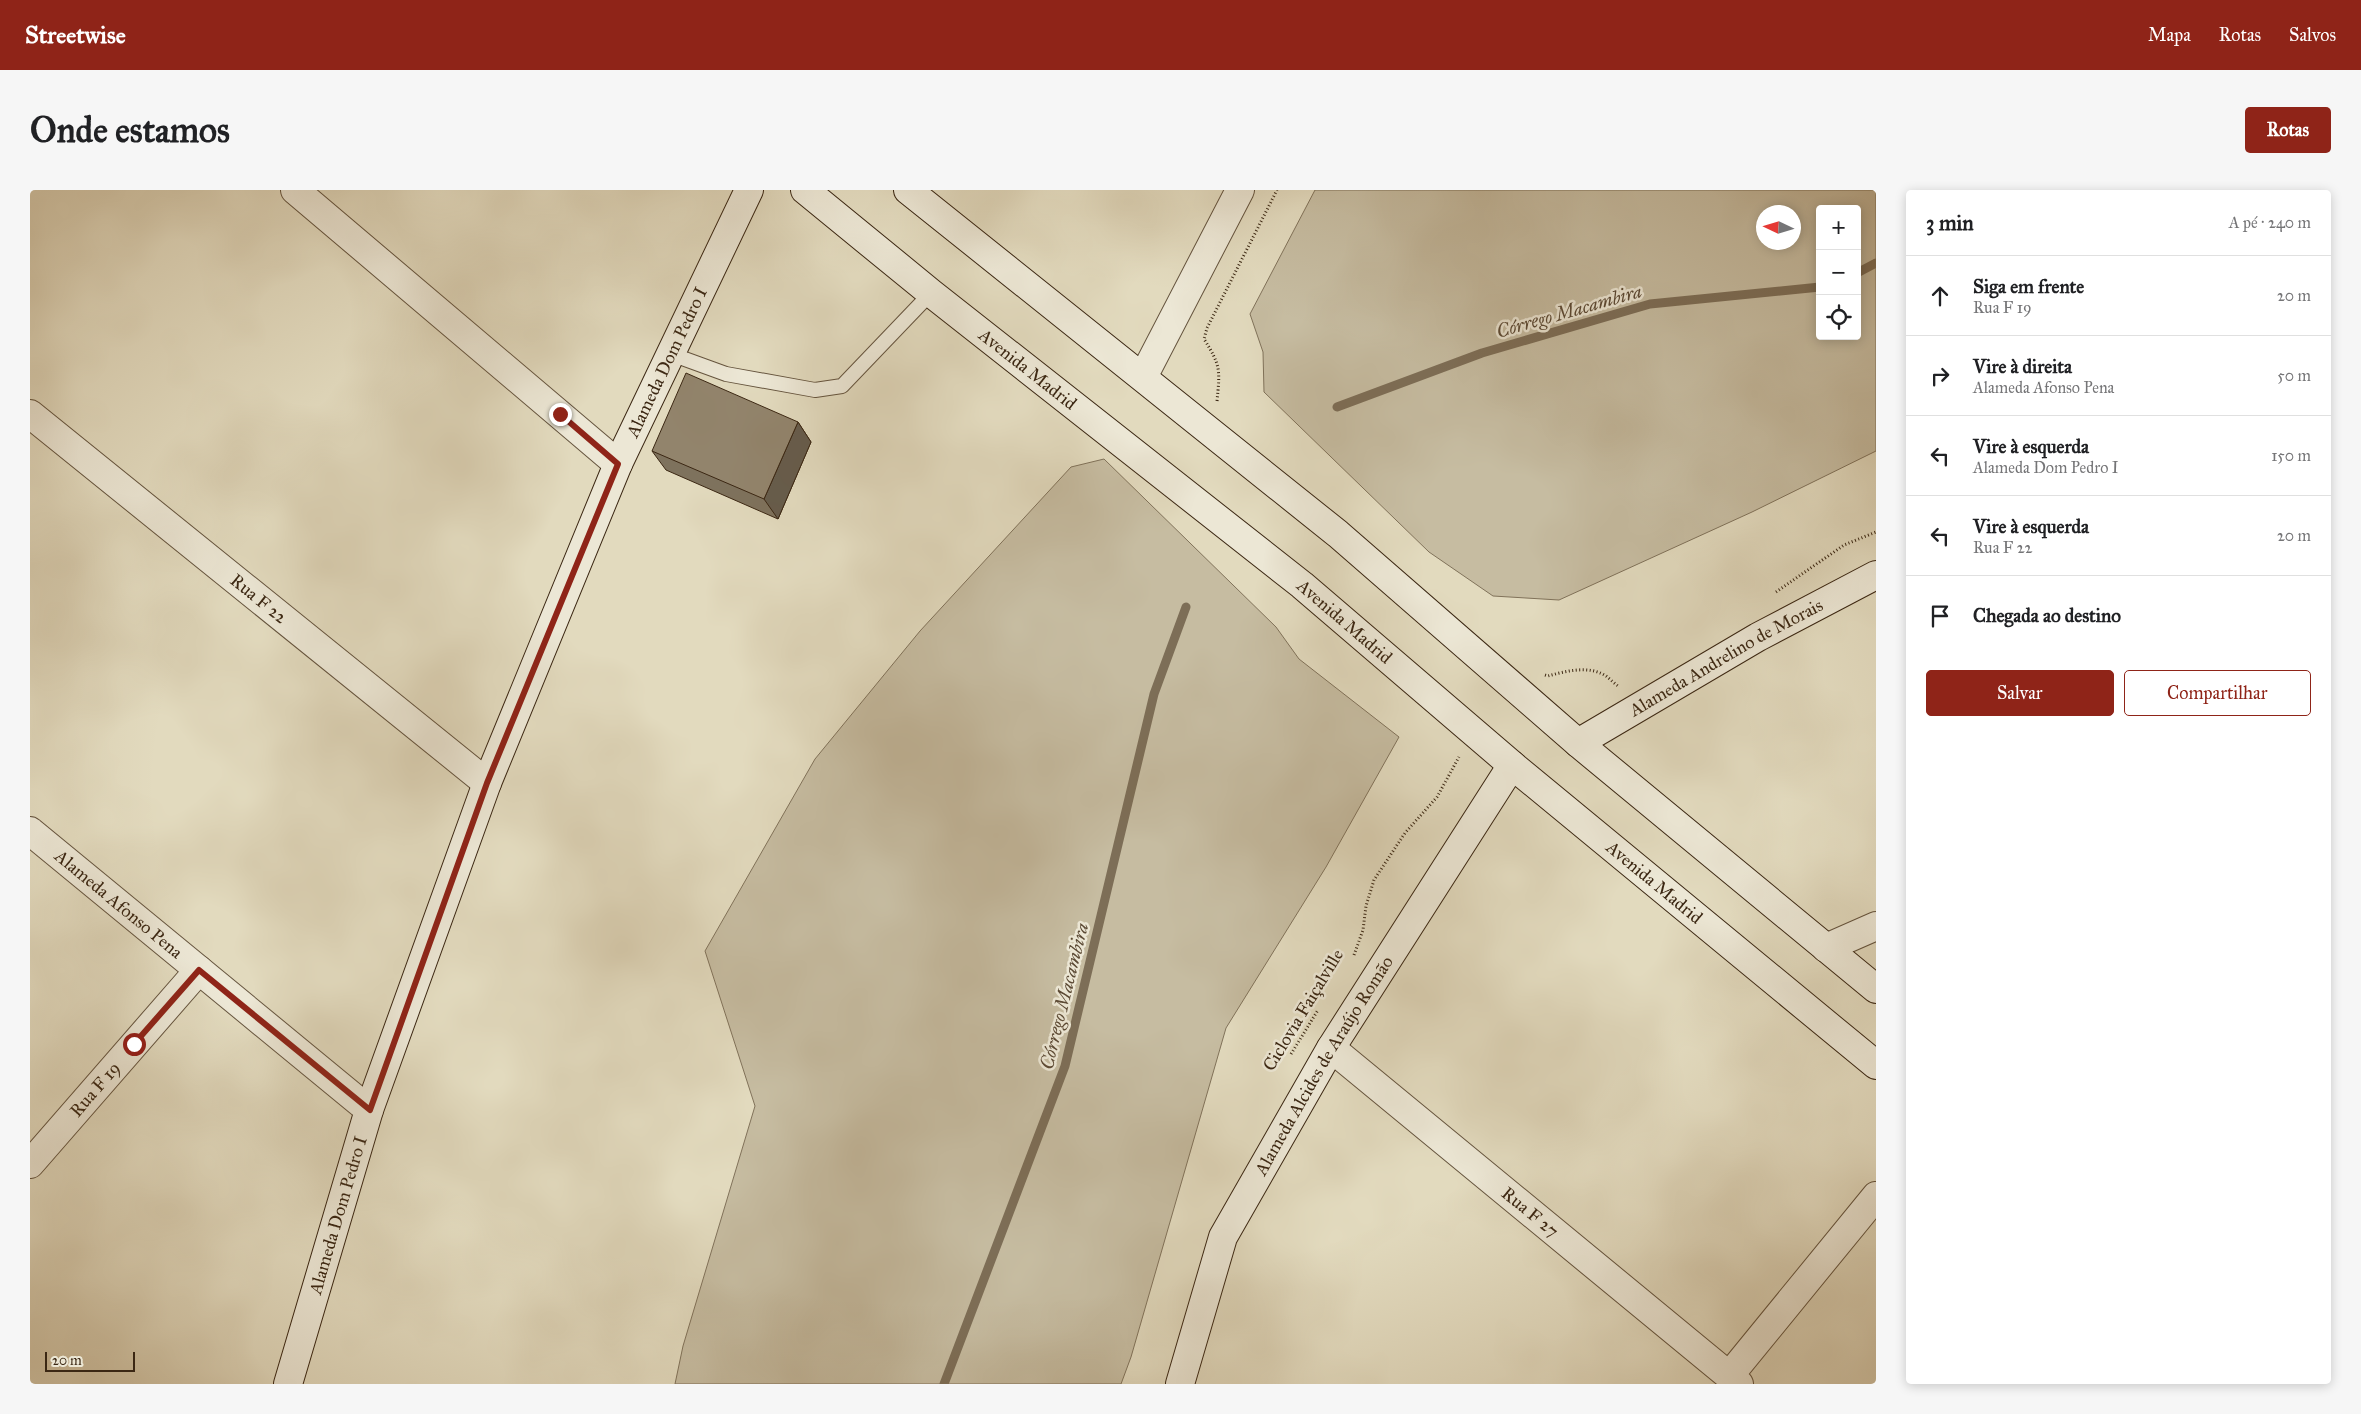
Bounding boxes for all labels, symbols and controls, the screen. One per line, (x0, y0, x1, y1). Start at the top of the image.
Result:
text: Streetwise (25, 20, 126, 50)
text: Mapa (2148, 24, 2191, 46)
text: Rotas (2219, 24, 2261, 46)
text: Salvos (2289, 24, 2336, 46)
button: Rotas (2245, 107, 2331, 153)
text: Onde estamos (30, 109, 230, 152)
north arrow (1756, 205, 1801, 250)
map controls (1816, 205, 1861, 340)
button: + (1816, 205, 1861, 250)
text: 3 min (1926, 210, 1974, 236)
text: A pé · 240 m (2229, 213, 2311, 232)
button: − (1816, 250, 1861, 295)
text: Siga em frente (1973, 275, 2084, 298)
water label: Córrego Macambira (1494, 279, 1644, 343)
icon: ahead (1926, 282, 1954, 310)
street label: Alameda Dom Pedro I (621, 283, 712, 442)
text: 20 m (2277, 286, 2311, 305)
button: locate (1816, 295, 1861, 340)
text: Rua F 19 (1973, 298, 2032, 317)
street label: Avenida Madrid (974, 323, 1081, 414)
text: Vire à direita (1973, 355, 2072, 378)
icon: right (1926, 362, 1954, 390)
text: 50 m (2277, 366, 2311, 385)
text: Alameda Afonso Pena (1973, 378, 2114, 397)
route end (549, 403, 572, 426)
text: Vire à esquerda (1973, 435, 2089, 458)
icon: left (1926, 442, 1954, 470)
text: 150 m (2271, 446, 2311, 465)
text: Alameda Dom Pedro I (1973, 458, 2119, 477)
text: Vire à esquerda (1973, 515, 2089, 538)
icon: left (1926, 522, 1954, 550)
text: 20 m (2277, 526, 2311, 545)
text: Rua F 22 (1973, 538, 2032, 557)
street label: Rua F 22 (226, 569, 292, 628)
street label: Avenida Madrid (1292, 574, 1397, 668)
street label: Alameda Andrelino de Morais (1624, 594, 1827, 722)
icon: arrive (1926, 602, 1954, 630)
text: Chegada ao destino (1973, 604, 2121, 627)
button: Salvar (1926, 670, 2114, 716)
button: Compartilhar (2124, 670, 2311, 716)
street label: Avenida Madrid (1601, 836, 1707, 929)
street label: Alameda Afonso Pena (50, 844, 188, 963)
water label: Córrego Macambira (1035, 920, 1093, 1072)
street label: Ciclovia Faiçalville (1258, 945, 1348, 1075)
street label: Alameda Alcides de Araújo Romão (1249, 952, 1398, 1180)
route start (123, 1033, 146, 1056)
street label: Rua F 19 (65, 1057, 125, 1121)
street label: Alameda Dom Pedro I (304, 1133, 372, 1298)
street label: Rua F 27 (1497, 1182, 1563, 1242)
scale bar (45, 1349, 135, 1372)
text: 20 m (52, 1352, 82, 1369)

